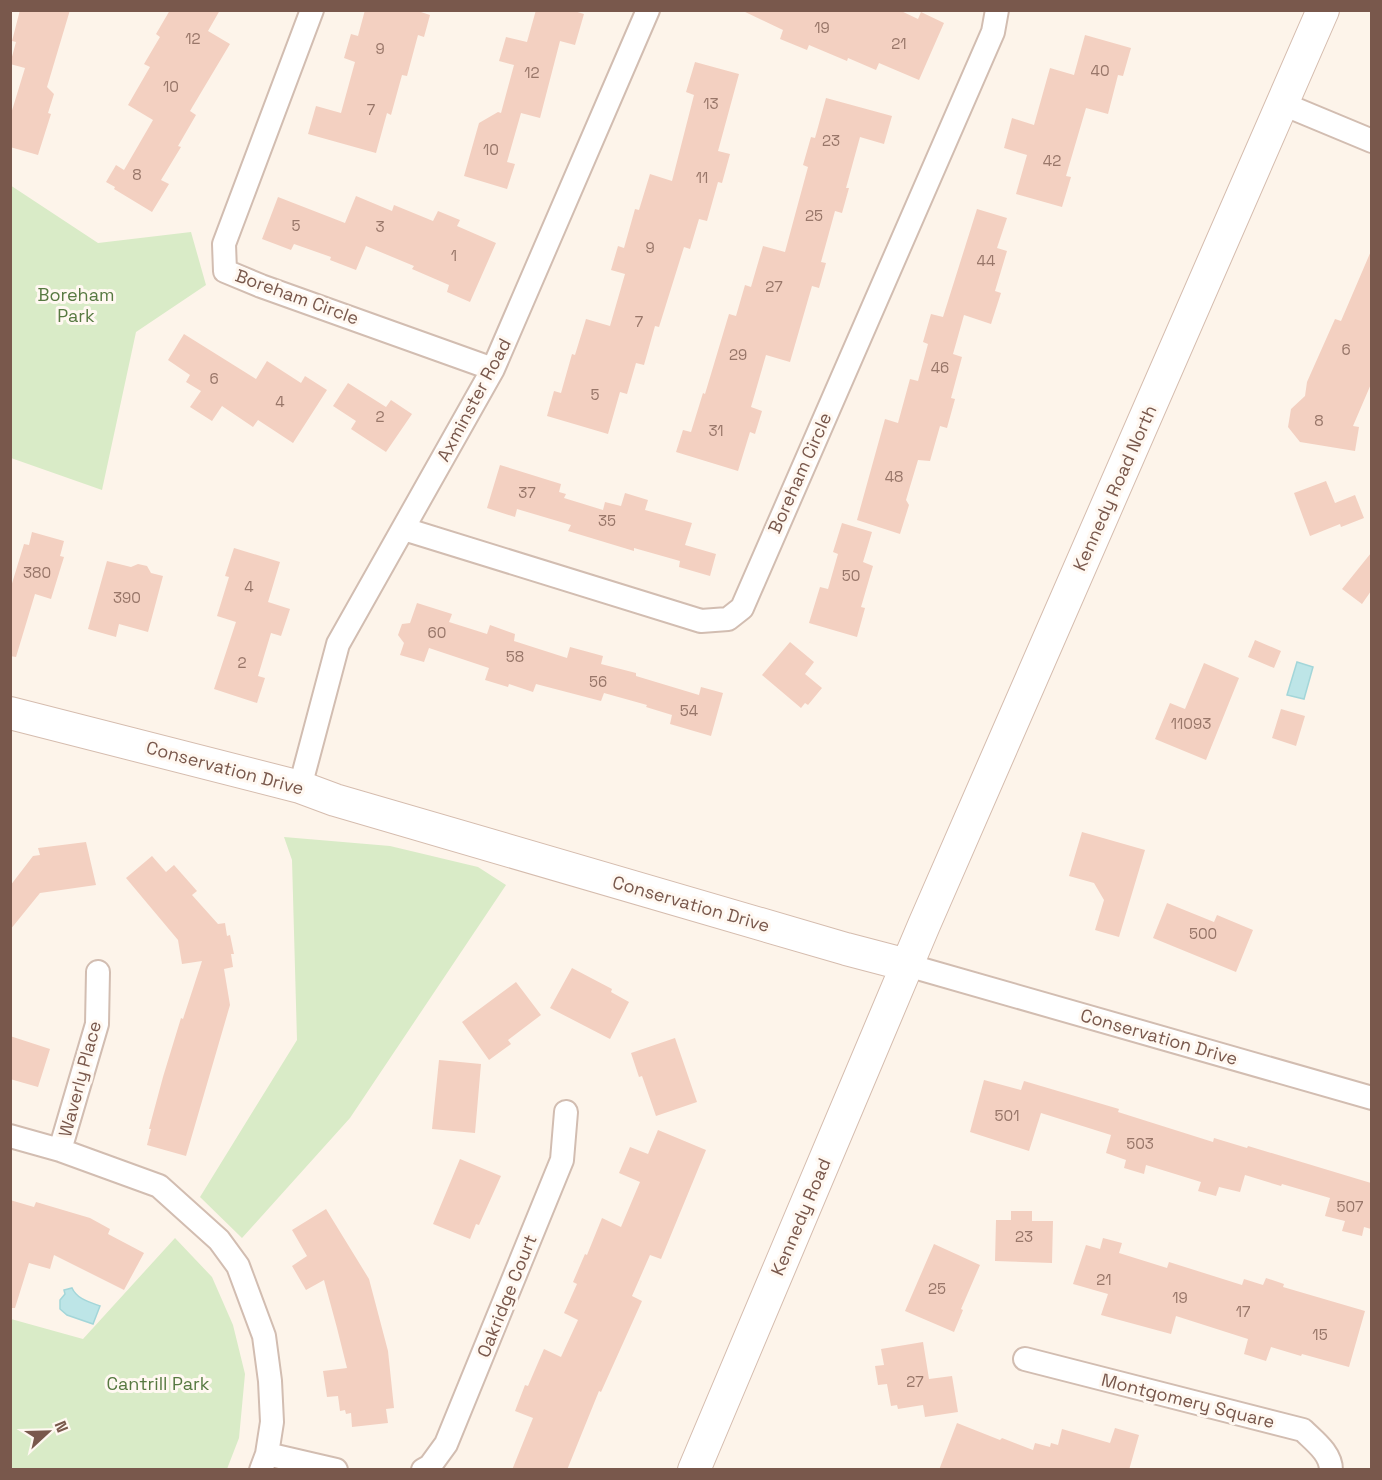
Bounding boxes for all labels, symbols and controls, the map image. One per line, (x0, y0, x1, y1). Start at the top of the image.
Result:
house number: 19 (814, 18, 830, 37)
house number: 12 (185, 29, 201, 48)
house number: 21 (891, 34, 907, 53)
house number: 9 (375, 39, 385, 58)
house number: 40 (1091, 61, 1110, 80)
house number: 12 (524, 63, 540, 82)
house number: 10 (163, 77, 179, 96)
house number: 13 (703, 94, 719, 113)
house number: 7 (367, 100, 375, 119)
house number: 23 (822, 131, 840, 150)
house number: 10 (483, 140, 499, 159)
house number: 42 (1043, 151, 1061, 170)
house number: 8 (132, 165, 142, 184)
house number: 11 (696, 168, 708, 187)
house number: 25 (805, 206, 823, 225)
house number: 5 (292, 216, 301, 235)
house number: 3 (375, 217, 385, 236)
house number: 9 (645, 238, 655, 257)
house number: 1 (451, 246, 457, 265)
house number: 44 (977, 251, 995, 270)
street label: Boreham Circle (232, 264, 362, 330)
house number: 27 (765, 277, 783, 296)
park label: Boreham Park (37, 283, 115, 327)
house number: 7 (635, 312, 643, 331)
street label: Axminster Road (431, 334, 516, 465)
house number: 6 (1341, 340, 1351, 359)
house number: 29 (729, 345, 747, 364)
house number: 46 (931, 358, 949, 377)
house number: 6 (209, 369, 219, 388)
house number: 5 (591, 385, 600, 404)
house number: 4 (275, 392, 285, 411)
street label: Kennedy Road North (1068, 401, 1161, 574)
house number: 2 (375, 407, 385, 426)
street label: Boreham Circle (763, 409, 836, 537)
house number: 8 (1314, 411, 1324, 430)
house number: 31 (708, 421, 724, 440)
house number: 48 (885, 467, 903, 486)
house number: 37 (518, 483, 536, 502)
house number: 35 (598, 511, 616, 530)
house number: 380 (23, 563, 51, 582)
house number: 50 (842, 566, 860, 585)
house number: 4 (244, 577, 254, 596)
house number: 390 (113, 588, 141, 607)
house number: 60 (428, 623, 446, 642)
house number: 58 (506, 647, 524, 666)
house number: 2 (237, 653, 247, 672)
house number: 56 (589, 672, 607, 691)
house number: 54 (680, 701, 698, 720)
house number: 11093 (1171, 714, 1211, 733)
street label: Conservation Drive (144, 735, 307, 800)
street label: Conservation Drive (610, 870, 772, 937)
house number: 500 (1189, 924, 1217, 943)
street label: Conservation Drive (1078, 1003, 1240, 1070)
street label: Waverly Place (53, 1018, 106, 1139)
house number: 501 (995, 1106, 1019, 1125)
house number: 503 (1126, 1134, 1154, 1153)
street label: Kennedy Road (765, 1155, 836, 1279)
house number: 507 (1337, 1197, 1363, 1216)
house number: 23 (1015, 1227, 1033, 1246)
street label: Oakridge Court (471, 1231, 542, 1361)
house number: 21 (1096, 1270, 1112, 1289)
house number: 25 (928, 1279, 946, 1298)
house number: 19 (1172, 1288, 1188, 1307)
house number: 17 (1236, 1302, 1250, 1321)
house number: 15 (1312, 1325, 1328, 1344)
street label: Montgomery Square (1099, 1368, 1277, 1433)
park label: Cantrill Park (106, 1372, 210, 1395)
house number: 27 (906, 1372, 924, 1391)
north arrow (18, 1402, 78, 1462)
text: N (50, 1418, 73, 1435)

